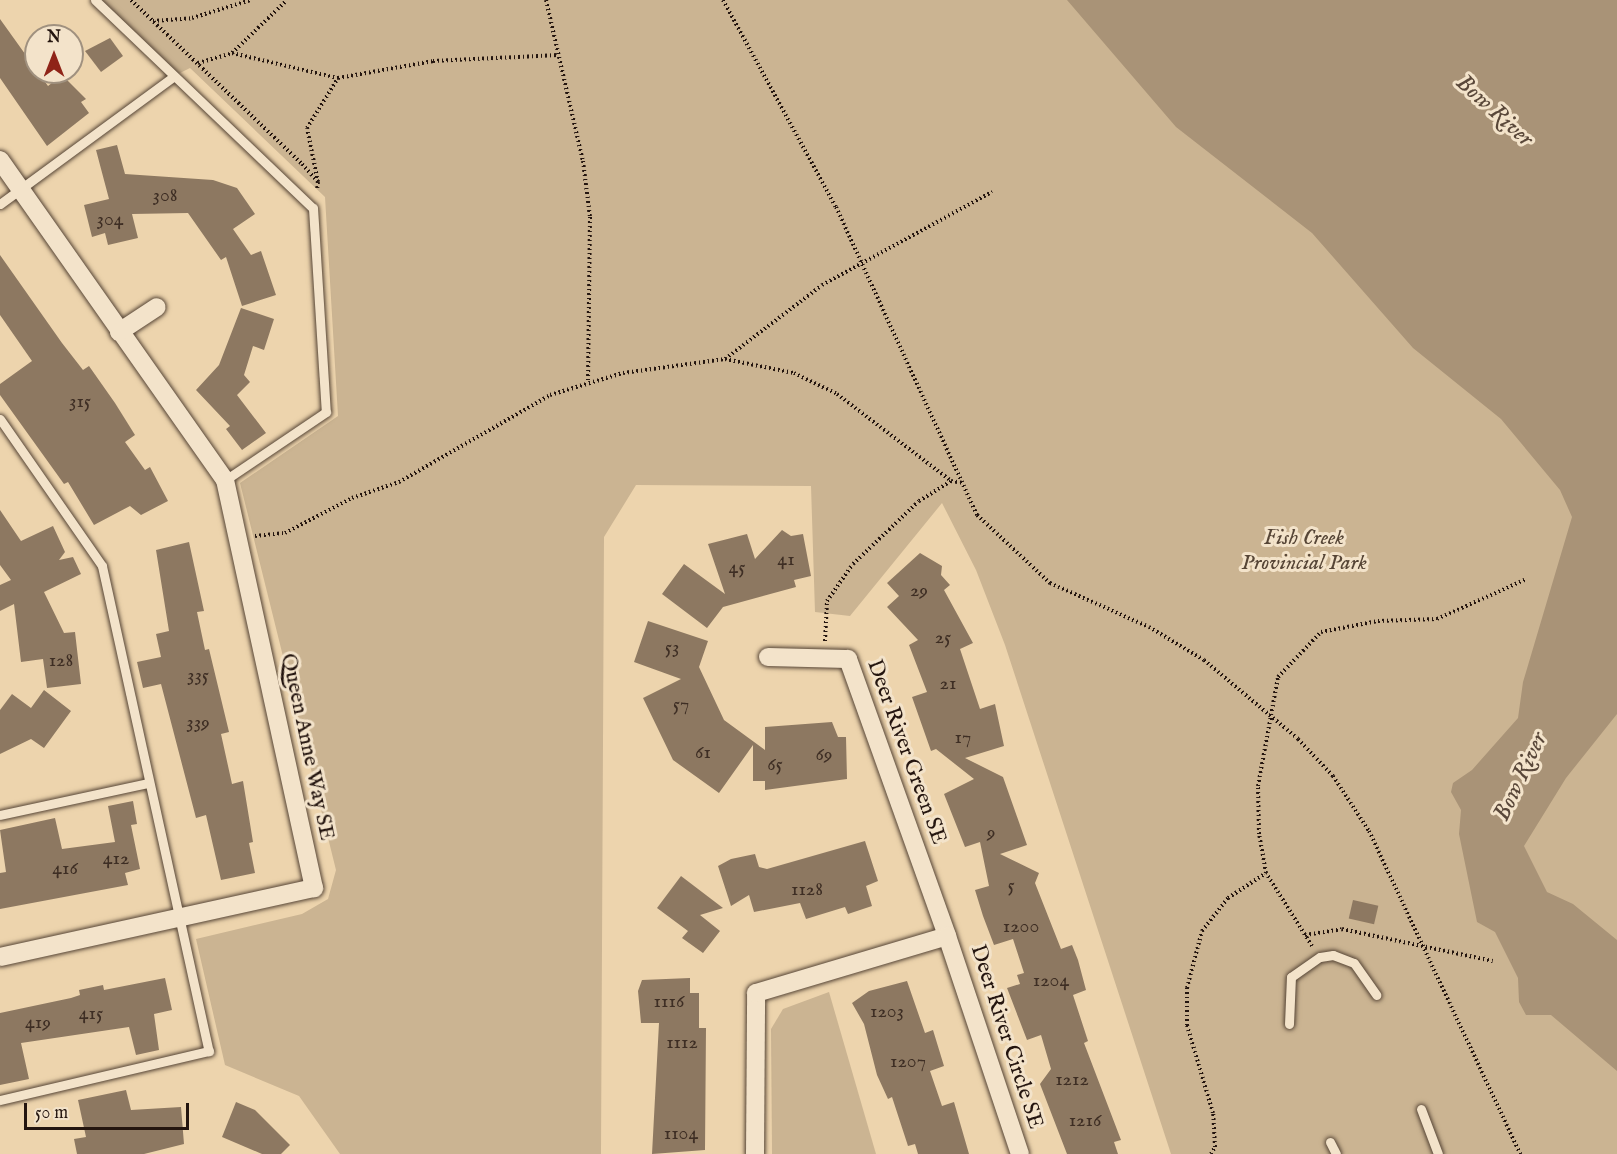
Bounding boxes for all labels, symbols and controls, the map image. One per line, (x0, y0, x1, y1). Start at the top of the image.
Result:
north arrow (24, 24, 84, 84)
text: N (47, 28, 61, 48)
water label: Bow River (1449, 69, 1539, 153)
house number: 308 (152, 183, 178, 207)
house number: 304 (96, 207, 124, 231)
house number: 315 (69, 389, 91, 413)
park label: Fish Creek Provincial Park (1241, 525, 1367, 576)
house number: 41 (777, 547, 795, 571)
house number: 45 (729, 555, 745, 579)
house number: 29 (910, 578, 928, 602)
house number: 25 (935, 625, 951, 649)
house number: 53 (665, 635, 679, 659)
house number: 128 (49, 648, 73, 672)
street label: Queen Anne Way SE (274, 651, 340, 843)
street label: Deer River Green SE (860, 656, 952, 848)
house number: 335 (187, 663, 209, 687)
house number: 21 (940, 671, 956, 695)
house number: 57 (673, 692, 689, 716)
house number: 339 (186, 710, 210, 734)
house number: 17 (955, 725, 971, 749)
water label: Bow River (1488, 728, 1554, 826)
house number: 61 (695, 740, 711, 764)
house number: 69 (815, 742, 833, 766)
house number: 65 (767, 752, 783, 776)
house number: 9 (987, 820, 995, 844)
house number: 412 (103, 846, 129, 870)
house number: 416 (52, 856, 78, 880)
house number: 5 (1007, 873, 1015, 897)
house number: 1128 (791, 877, 823, 901)
house number: 1200 (1003, 914, 1039, 938)
street label: Deer River Circle SE (964, 942, 1048, 1132)
house number: 1204 (1033, 968, 1069, 992)
house number: 1116 (654, 989, 684, 1013)
house number: 1203 (870, 999, 904, 1023)
house number: 415 (79, 1001, 103, 1025)
house number: 419 (25, 1010, 51, 1034)
house number: 1112 (666, 1030, 698, 1054)
house number: 1207 (890, 1049, 926, 1073)
house number: 1212 (1055, 1067, 1089, 1091)
scale bar (27, 1091, 192, 1129)
text: 50 m (35, 1102, 68, 1125)
house number: 1216 (1069, 1108, 1101, 1132)
house number: 1104 (664, 1121, 698, 1145)

